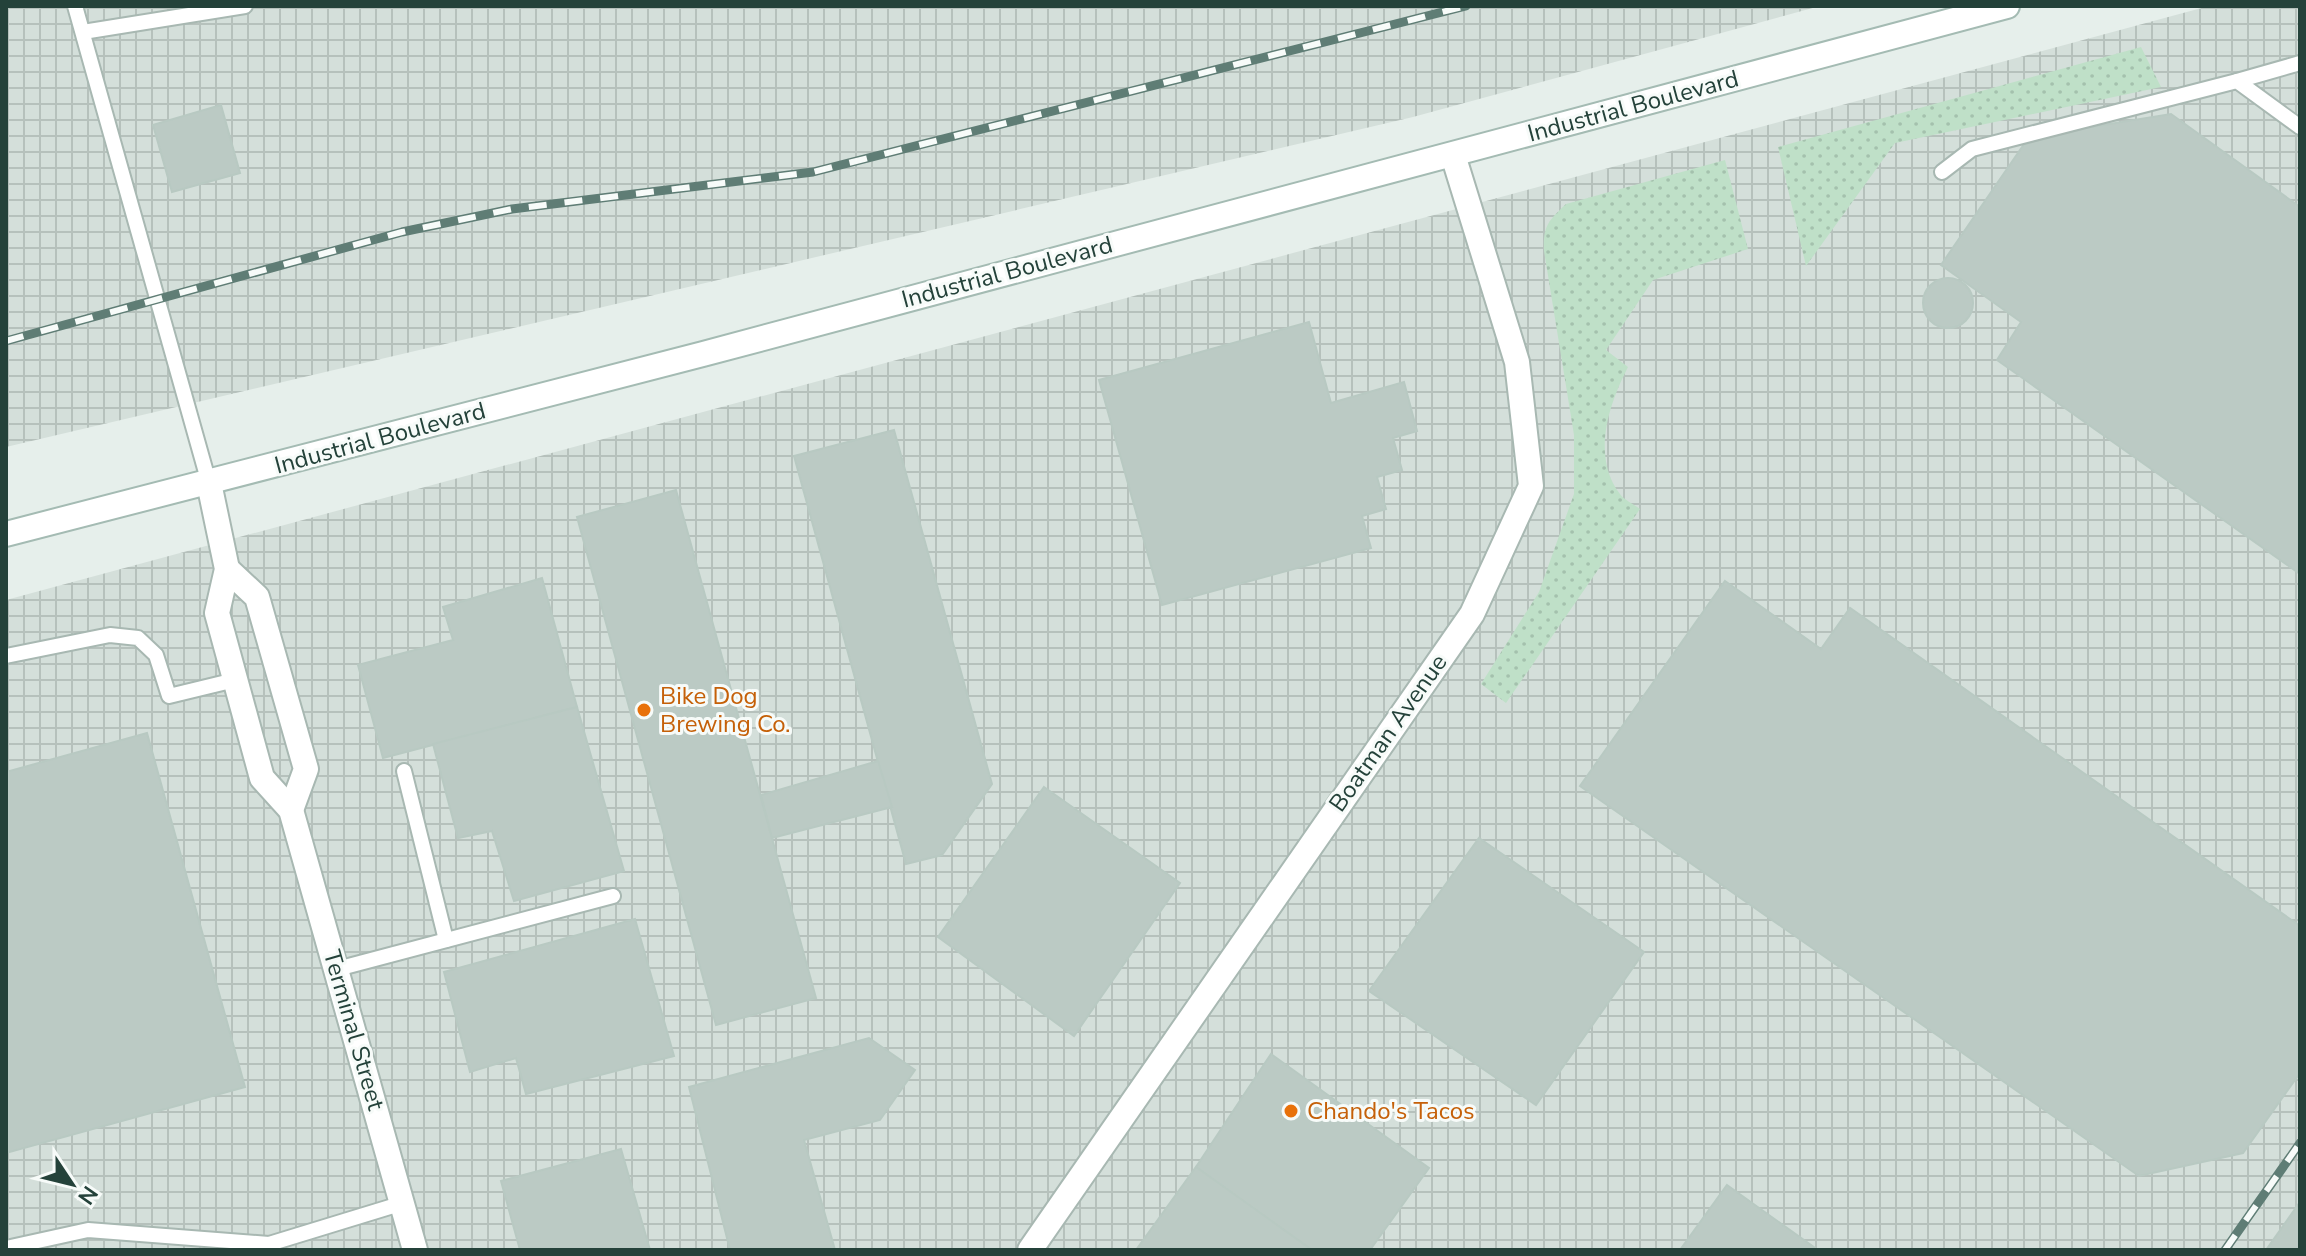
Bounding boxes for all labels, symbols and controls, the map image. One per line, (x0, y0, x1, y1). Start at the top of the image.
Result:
street label: Industrial Boulevard (1524, 62, 1742, 150)
street label: Industrial Boulevard (898, 228, 1116, 316)
street label: Industrial Boulevard (271, 394, 489, 482)
street label: Boatman Avenue (1322, 648, 1454, 818)
place label: Bike Dog Brewing Co. (660, 680, 791, 740)
marker: Bike Dog Brewing Co. (635, 701, 653, 719)
street label: Terminal Street (316, 946, 392, 1114)
place label: Chando's Tacos (1307, 1095, 1475, 1127)
marker: Chando's Tacos (1282, 1102, 1300, 1120)
north arrow (32, 1144, 112, 1224)
text: N (71, 1180, 105, 1210)

